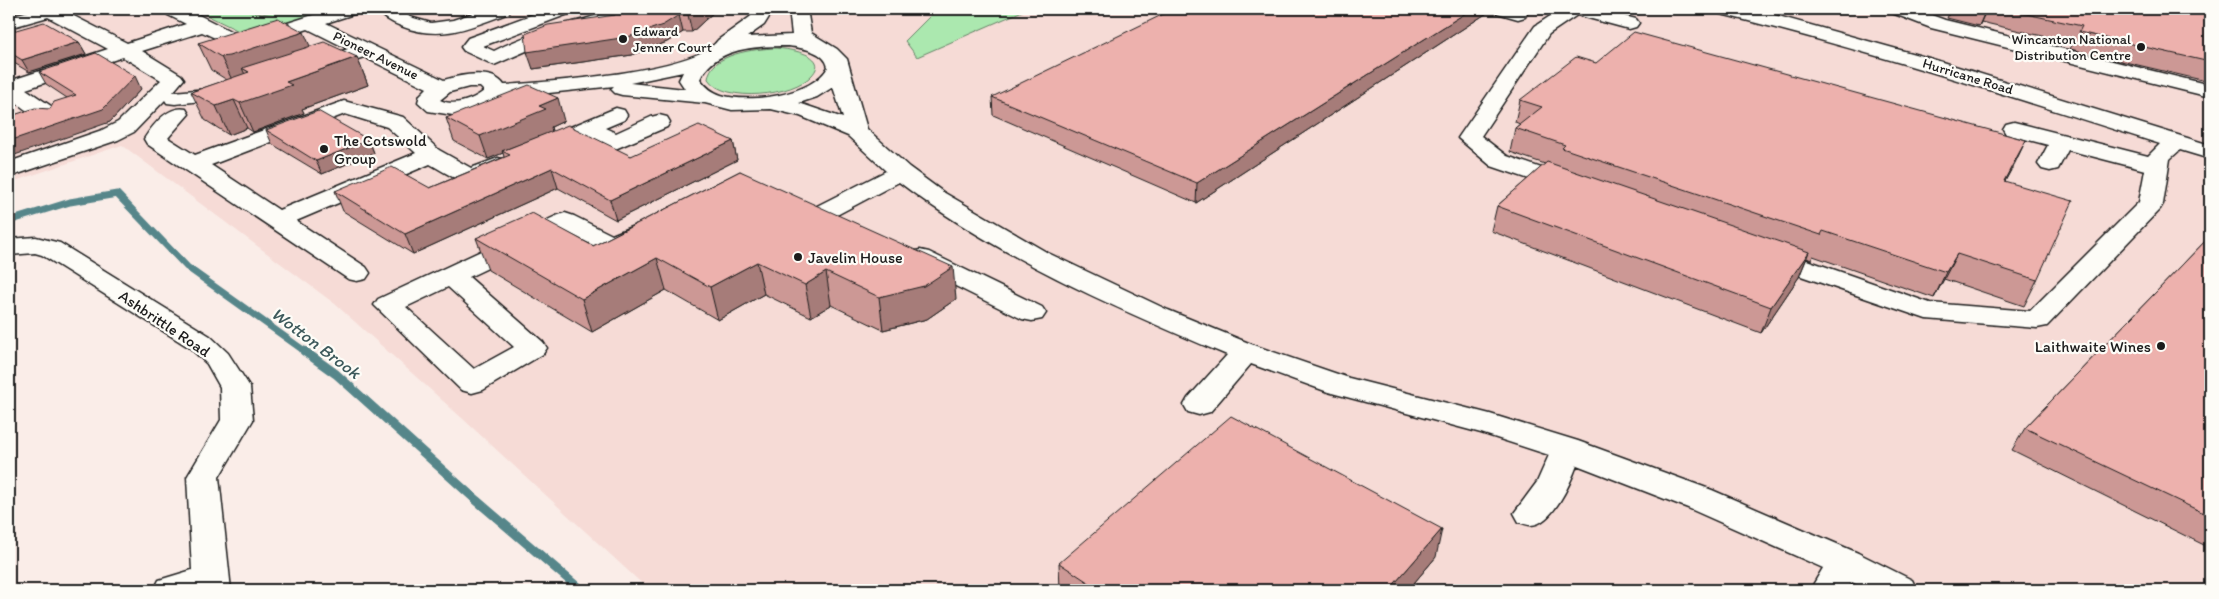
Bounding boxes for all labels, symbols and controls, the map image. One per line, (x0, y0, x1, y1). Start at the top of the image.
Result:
place label: Edward Jenner Court (633, 23, 712, 56)
street label: Pioneer Avenue (330, 27, 422, 84)
place label: Wincanton National Distribution Centre (2011, 31, 2131, 64)
marker: Edward Jenner Court (617, 33, 629, 45)
marker: Wincanton National Distribution Centre (2135, 41, 2147, 53)
street label: Hurricane Road (1921, 55, 2016, 98)
place label: The Cotswold Group (334, 131, 427, 168)
marker: The Cotswold Group (318, 143, 330, 155)
place label: Javelin House (808, 248, 903, 267)
marker: Javelin House (792, 251, 804, 263)
street label: Ashbrittle Road (115, 286, 214, 361)
water label: Wotton Brook (267, 302, 366, 385)
place label: Laithwaite Wines (2035, 337, 2151, 356)
marker: Laithwaite Wines (2155, 340, 2167, 352)

